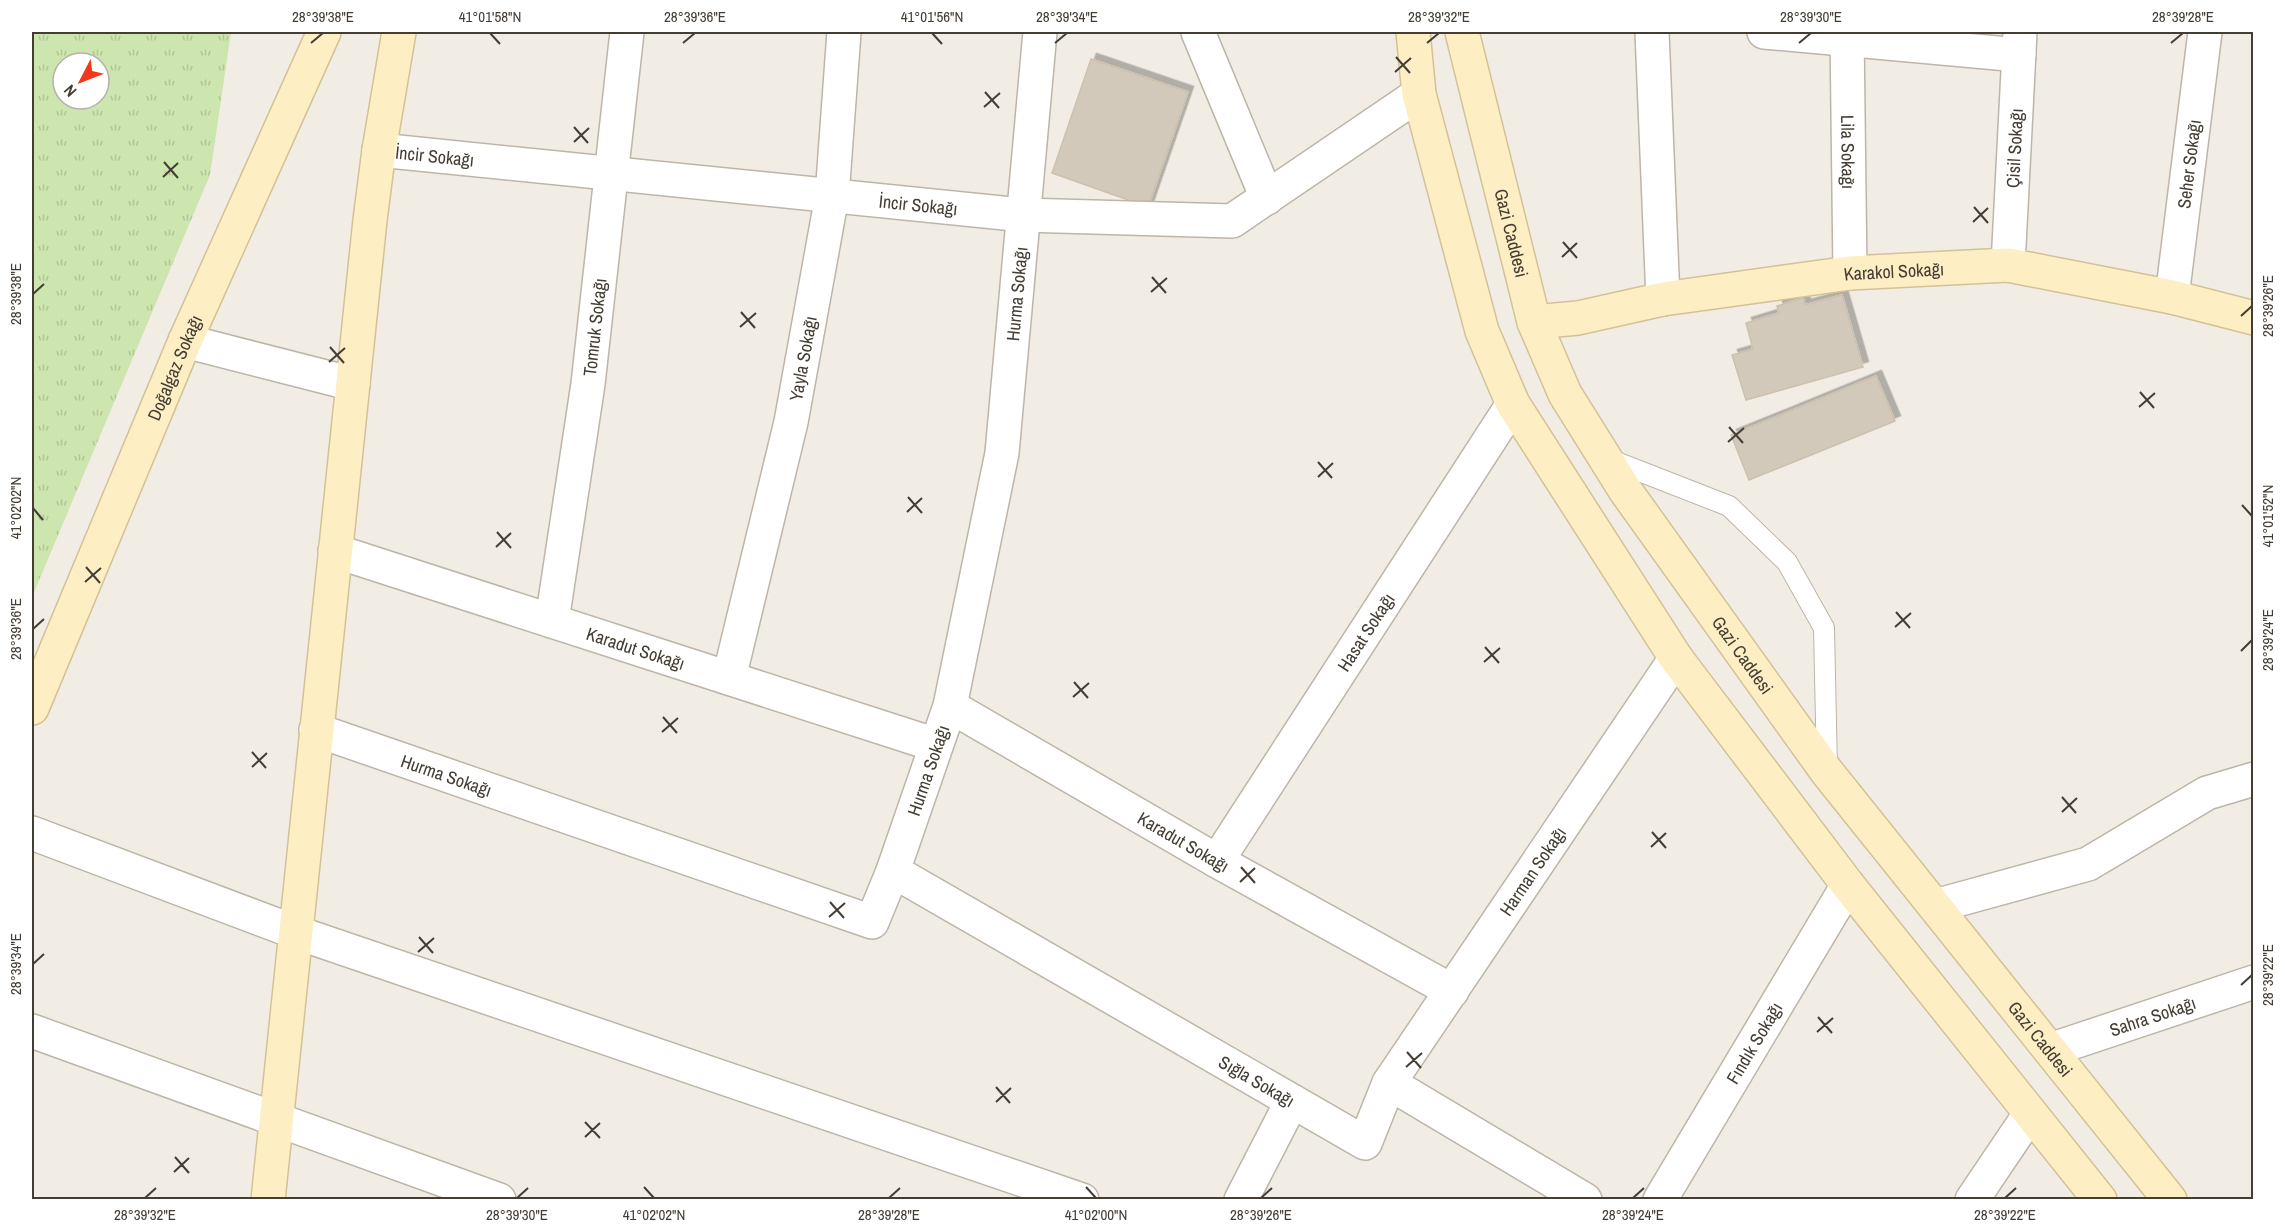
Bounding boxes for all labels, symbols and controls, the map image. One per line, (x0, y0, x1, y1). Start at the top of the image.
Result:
text: 28°39'38"E (292, 6, 354, 27)
text: 41°01'58"N (459, 6, 521, 27)
text: 28°39'36"E (664, 6, 726, 27)
text: 41°01'56"N (901, 6, 963, 27)
text: 28°39'34"E (1036, 6, 1098, 27)
text: 28°39'32"E (1408, 6, 1470, 27)
text: 28°39'30"E (1780, 6, 1842, 27)
text: 28°39'28"E (2152, 6, 2214, 27)
north arrow (51, 51, 111, 111)
text: N (59, 80, 81, 102)
street label: Çisil Sokağı (1999, 108, 2029, 189)
street label: Lila Sokağı (1836, 115, 1861, 189)
street label: Seher Sokağı (2171, 118, 2206, 210)
street label: İncir Sokağı (394, 139, 475, 172)
street label: Gazi Caddesi (1489, 186, 1535, 280)
street label: İncir Sokağı (878, 188, 959, 221)
street label: Hurma Sokağı (1000, 246, 1033, 342)
street label: Karakol Sokağı (1842, 256, 1945, 286)
text: 28°39'38"E (5, 263, 26, 325)
text: 28°39'26"E (2257, 275, 2278, 337)
street label: Tomruk Sokağı (576, 277, 612, 377)
street label: Doğalgaz Sokağı (141, 311, 208, 424)
street label: Yayla Sokağı (783, 314, 823, 403)
text: 41°02'02"N (5, 477, 26, 539)
text: 41°01'52"N (2257, 485, 2278, 547)
street label: Hasat Sokağı (1331, 588, 1400, 676)
text: 28°39'36"E (5, 598, 26, 660)
text: 28°39'24"E (2257, 609, 2278, 671)
street label: Gazi Caddesi (1707, 611, 1779, 699)
street label: Karadut Sokağı (583, 621, 688, 676)
street label: Hurma Sokağı (901, 722, 955, 819)
street label: Hurma Sokağı (398, 748, 495, 802)
street label: Karadut Sokağı (1133, 805, 1234, 878)
street label: Harman Sokağı (1493, 821, 1571, 920)
text: 28°39'34"E (5, 933, 26, 995)
text: 28°39'22"E (2257, 944, 2278, 1006)
street label: Sahra Sokağı (2106, 990, 2199, 1042)
street label: Gazi Caddesi (2003, 996, 2079, 1082)
street label: Fındık Sokağı (1720, 997, 1788, 1088)
street label: Sığla Sokağı (1214, 1049, 1299, 1112)
text: 28°39'32"E (114, 1204, 176, 1225)
text: 28°39'30"E (486, 1204, 548, 1225)
text: 41°02'02"N (623, 1204, 685, 1225)
text: 28°39'28"E (858, 1204, 920, 1225)
text: 41°02'00"N (1065, 1204, 1127, 1225)
text: 28°39'26"E (1230, 1204, 1292, 1225)
text: 28°39'24"E (1602, 1204, 1664, 1225)
text: 28°39'22"E (1974, 1204, 2036, 1225)

